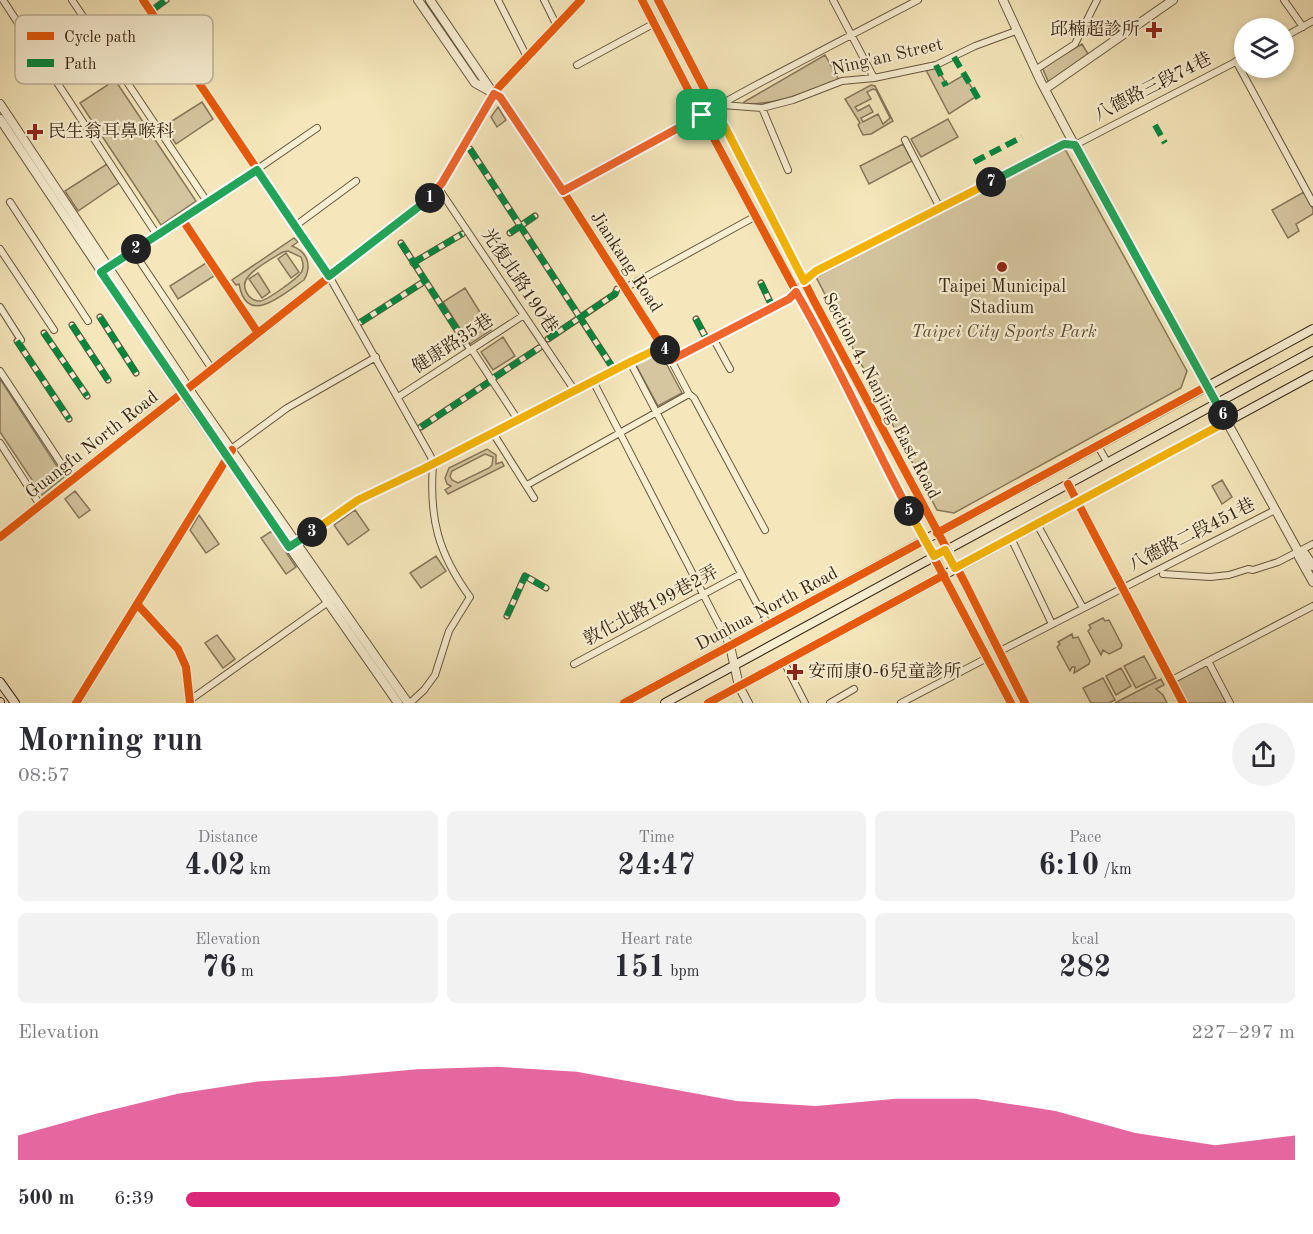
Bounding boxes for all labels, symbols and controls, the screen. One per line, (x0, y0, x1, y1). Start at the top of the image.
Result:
legend (15, 15, 213, 84)
map controls (1234, 18, 1294, 78)
button: layers (1234, 18, 1294, 78)
place label: 邱楠超診所 (1050, 19, 1140, 39)
marker: 邱楠超診所 (1145, 21, 1163, 39)
text: Cycle path (64, 30, 136, 46)
street label: Ning'an Street (830, 35, 944, 79)
street label: 八德路三段74巷 (1091, 48, 1215, 124)
text: Path (64, 57, 97, 73)
pin (676, 89, 727, 140)
icon: arrive (685, 98, 718, 131)
place label: 民生翁耳鼻喉科 (48, 121, 174, 141)
marker: 民生翁耳鼻喉科 (26, 123, 44, 141)
pin: 7 (976, 167, 1006, 197)
text: 7 (986, 174, 996, 190)
pin: 1 (415, 183, 445, 213)
text: 1 (425, 190, 435, 206)
street label: Jiankang Road (587, 208, 665, 316)
street label: 光復北路190巷 (478, 225, 562, 336)
pin: 2 (121, 234, 151, 264)
text: 2 (131, 241, 141, 257)
marker: Taipei Municipal Stadium (995, 260, 1009, 274)
place label: Taipei Municipal Stadium (938, 278, 1066, 317)
street label: Section 4, Nanjing East Road (819, 290, 943, 502)
street label: 健康路35巷 (408, 309, 497, 377)
park label: Taipei City Sports Park (911, 323, 1097, 341)
pin: 4 (650, 335, 680, 365)
text: 4 (660, 342, 670, 358)
street label: Guangfu North Road (22, 388, 162, 502)
pin: 6 (1208, 400, 1238, 430)
text: 6 (1218, 407, 1228, 423)
street label: 八德路二段451巷 (1125, 494, 1258, 575)
pin: 5 (894, 496, 924, 526)
text: 5 (904, 503, 914, 519)
pin: 3 (297, 517, 327, 547)
text: 3 (307, 524, 317, 540)
street label: 敦化北路199巷2弄 (580, 561, 721, 649)
street label: Dunhua North Road (693, 564, 841, 654)
place label: 安而康0-6兒童診所 (808, 661, 962, 681)
marker: 安而康0-6兒童診所 (786, 663, 804, 681)
button: share (1232, 723, 1295, 786)
text: Morning run (18, 725, 203, 758)
text: 08:57 (18, 766, 70, 786)
text: Distance (198, 830, 258, 846)
text: Time (639, 830, 674, 846)
text: Pace (1069, 830, 1101, 846)
text: 4.02 (185, 851, 245, 881)
text: 24:47 (617, 851, 695, 881)
text: 6:10 (1038, 851, 1099, 881)
text: km (245, 862, 271, 878)
text: /km (1099, 862, 1132, 878)
text: Elevation (195, 932, 260, 948)
text: Heart rate (621, 932, 692, 948)
text: kcal (1071, 932, 1099, 948)
text: 76 (202, 953, 237, 983)
text: 151 (614, 953, 666, 983)
text: 282 (1059, 953, 1111, 983)
text: m (237, 964, 254, 980)
text: bpm (666, 964, 699, 980)
text: Elevation (18, 1023, 99, 1043)
text: 227–297 m (1192, 1023, 1295, 1043)
text: 500 m (18, 1189, 74, 1209)
text: 6:39 (114, 1189, 154, 1209)

